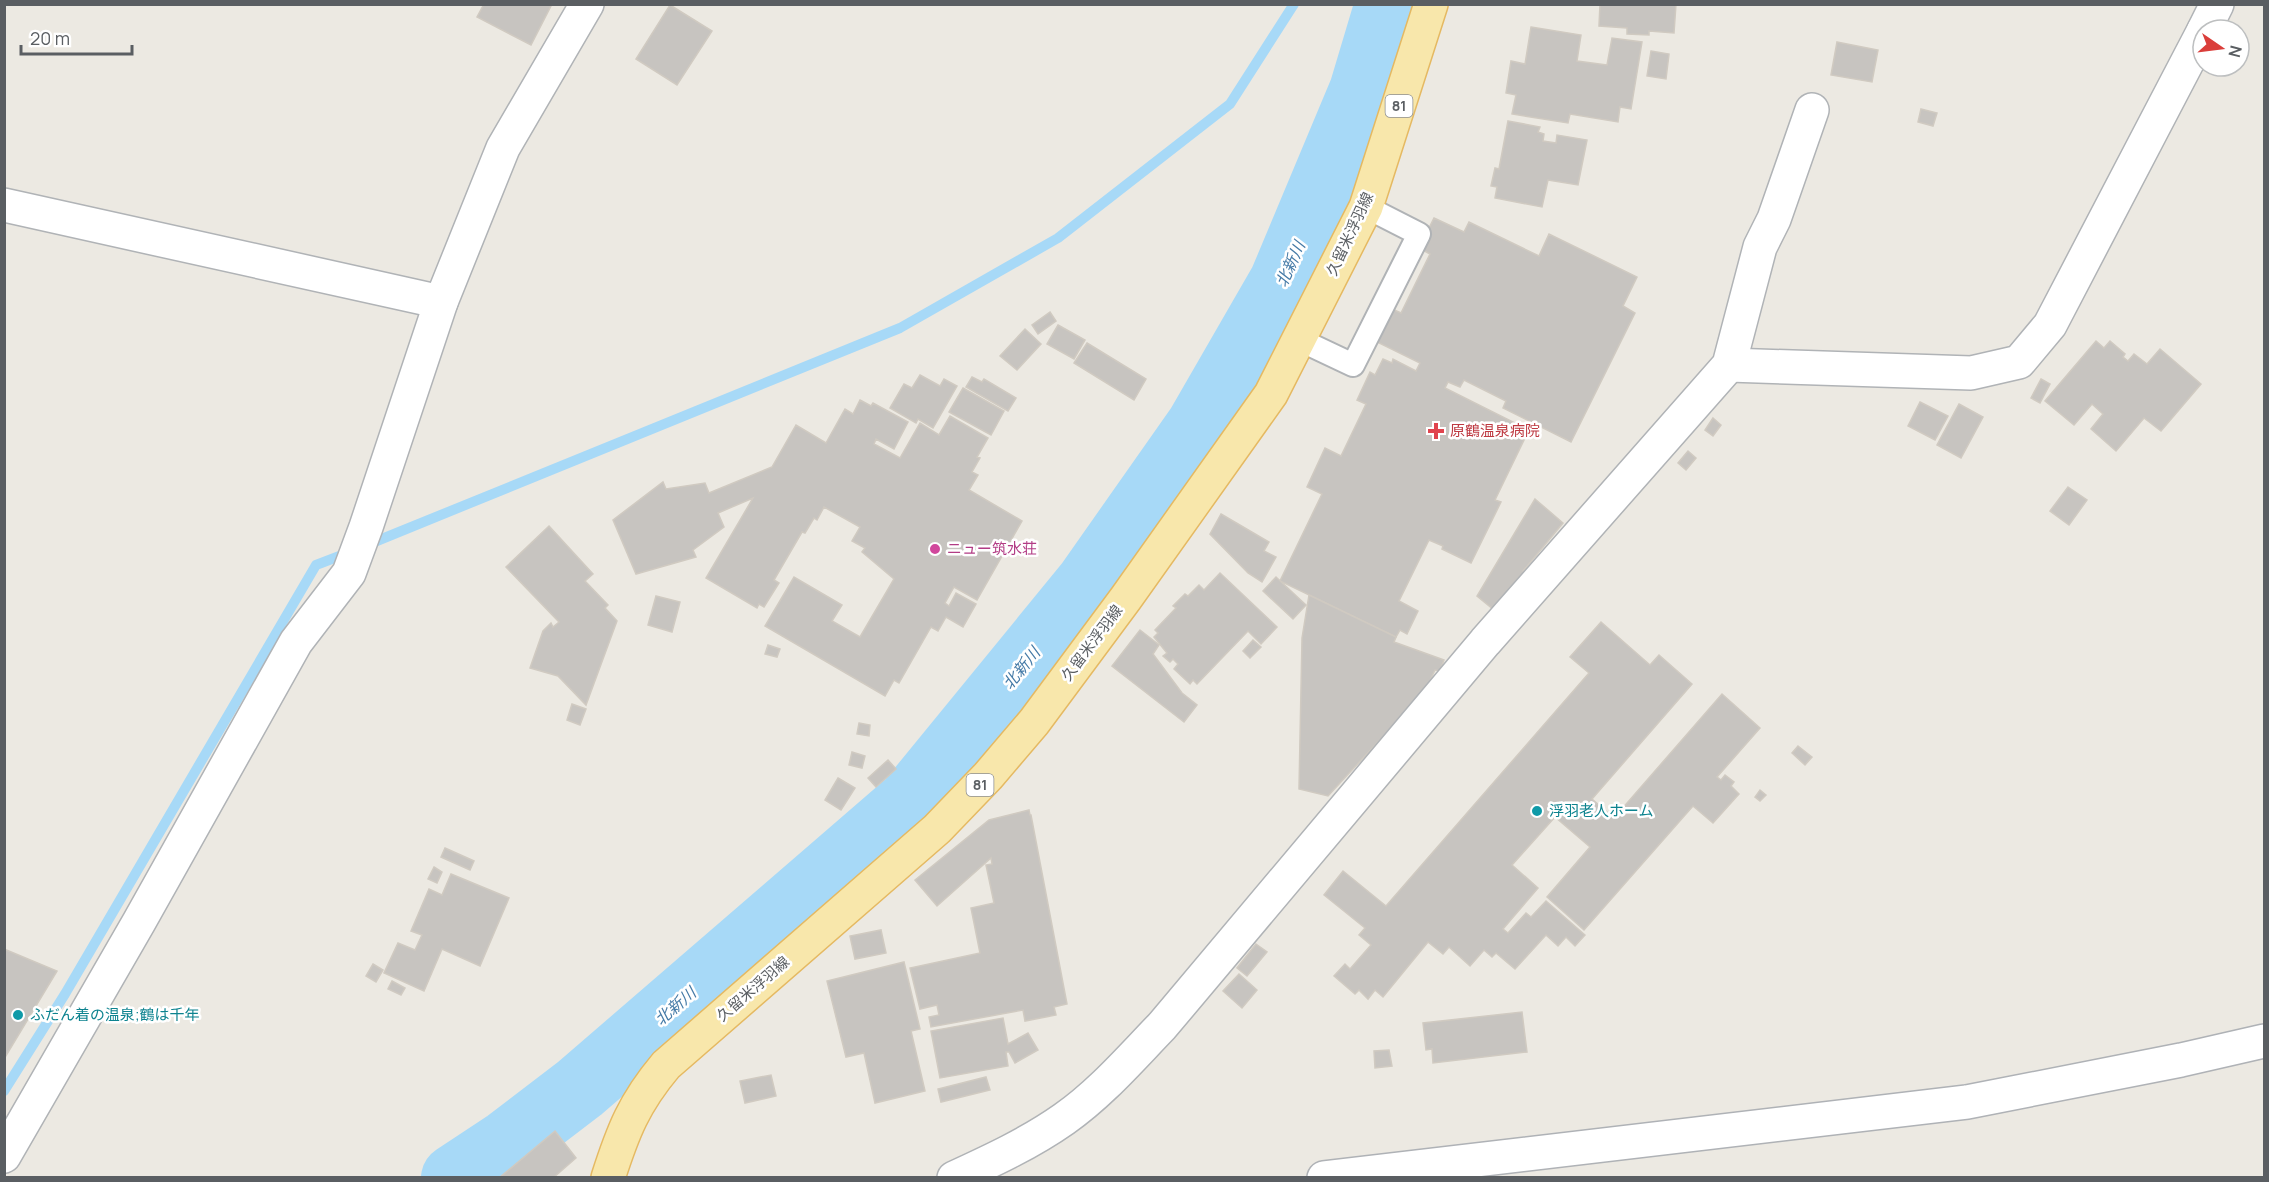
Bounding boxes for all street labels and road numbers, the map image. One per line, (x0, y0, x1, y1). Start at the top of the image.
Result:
road number: 81 (1386, 95, 1412, 117)
street label: 久留米浮羽線 (1321, 189, 1378, 279)
street label: 久留米浮羽線 (1056, 600, 1127, 685)
road number: 81 (966, 774, 994, 796)
street label: 久留米浮羽線 (712, 951, 794, 1026)

